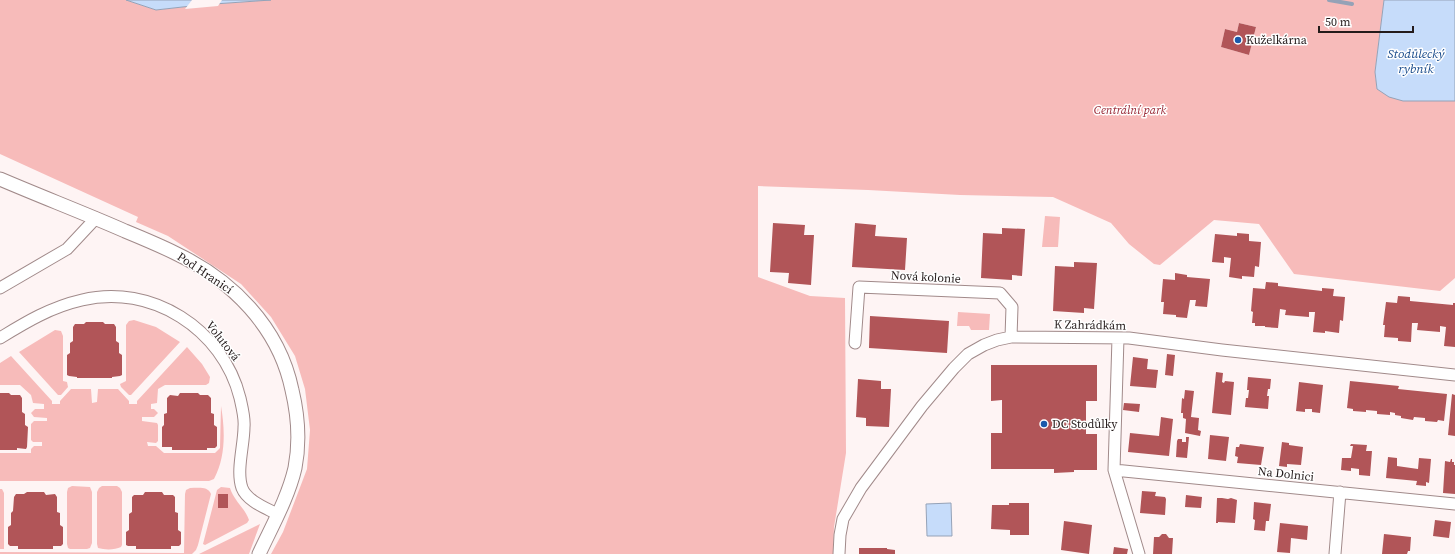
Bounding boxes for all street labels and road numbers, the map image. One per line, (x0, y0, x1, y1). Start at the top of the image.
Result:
street label: Pod Hranicí (174, 249, 236, 298)
street label: Nová kolonie (891, 267, 961, 287)
street label: K Zahrádkám (1054, 316, 1126, 334)
street label: Volutová (202, 318, 244, 365)
street label: Na Dolnici (1257, 463, 1315, 485)

